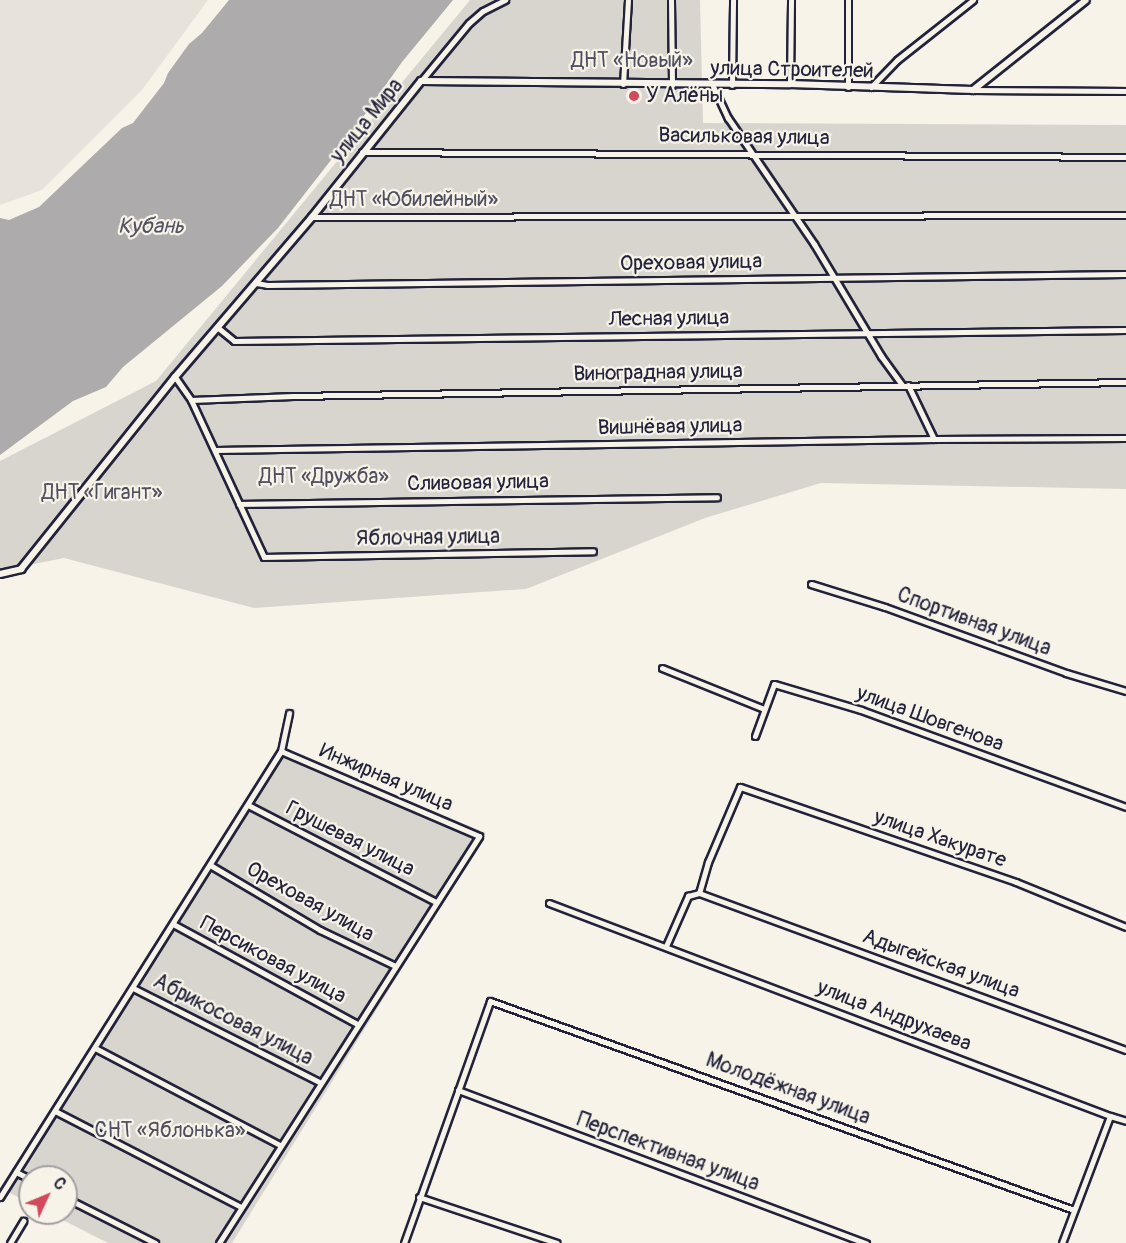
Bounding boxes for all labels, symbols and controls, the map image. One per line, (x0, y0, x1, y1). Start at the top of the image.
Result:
park label: ДНТ «Новый» (571, 48, 693, 74)
street label: улица Строителей (710, 56, 874, 84)
street label: улица Мира (325, 74, 409, 168)
place label: У Алёны (646, 83, 723, 109)
marker: У Алёны (627, 89, 641, 103)
street label: Васильковая улица (658, 123, 830, 151)
park label: ДНТ «Юбилейный» (330, 187, 498, 213)
water label: Кубань (118, 214, 184, 240)
street label: Ореховая улица (620, 249, 762, 277)
street label: Лесная улица (608, 305, 730, 333)
street label: Виноградная улица (573, 359, 743, 387)
street label: Вишнёвая улица (597, 413, 743, 441)
park label: ДНТ «Дружба» (259, 464, 389, 490)
street label: Сливовая улица (407, 469, 549, 497)
park label: ДНТ «Гигант» (42, 480, 162, 506)
street label: Яблочная улица (356, 524, 500, 552)
street label: Спортивная улица (894, 582, 1054, 662)
street label: улица Шовгенова (853, 681, 1007, 757)
street label: Инжирная улица (315, 739, 457, 817)
street label: Грушевая улица (281, 796, 419, 882)
street label: улица Хакурате (871, 805, 1009, 873)
street label: Ореховая улица (242, 857, 378, 947)
street label: Персиковая улица (196, 911, 350, 1009)
street label: Адыгейская улица (859, 924, 1023, 1004)
street label: Абрикосовая улица (149, 969, 317, 1071)
street label: улица Андрухаева (813, 975, 975, 1057)
street label: Молодёжная улица (702, 1048, 874, 1130)
street label: Перспективная улица (573, 1107, 763, 1197)
park label: СНТ «Яблонька» (95, 1118, 245, 1144)
north arrow (18, 1165, 78, 1225)
text: С (49, 1173, 70, 1194)

